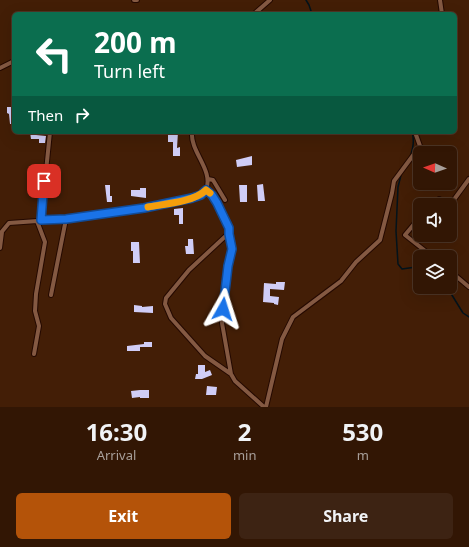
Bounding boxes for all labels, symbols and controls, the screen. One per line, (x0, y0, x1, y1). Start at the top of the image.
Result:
text: 200 m (94, 23, 177, 61)
icon: left (28, 28, 80, 80)
text: Turn left (94, 59, 165, 83)
icon: right (71, 104, 93, 126)
text: Then (28, 105, 63, 125)
north arrow (413, 146, 457, 190)
map controls (413, 146, 457, 294)
pin (27, 164, 61, 198)
icon: arrive (33, 170, 55, 192)
button: sound (413, 198, 457, 242)
button: layers (413, 250, 457, 294)
position arrow (202, 288, 244, 330)
text: 16:30 (86, 415, 147, 448)
text: 2 (238, 415, 252, 448)
text: 530 (342, 415, 383, 448)
text: Arrival (97, 446, 136, 464)
text: min (233, 446, 256, 464)
text: m (357, 446, 369, 464)
button: Exit (16, 493, 231, 539)
button: Share (239, 493, 453, 539)

